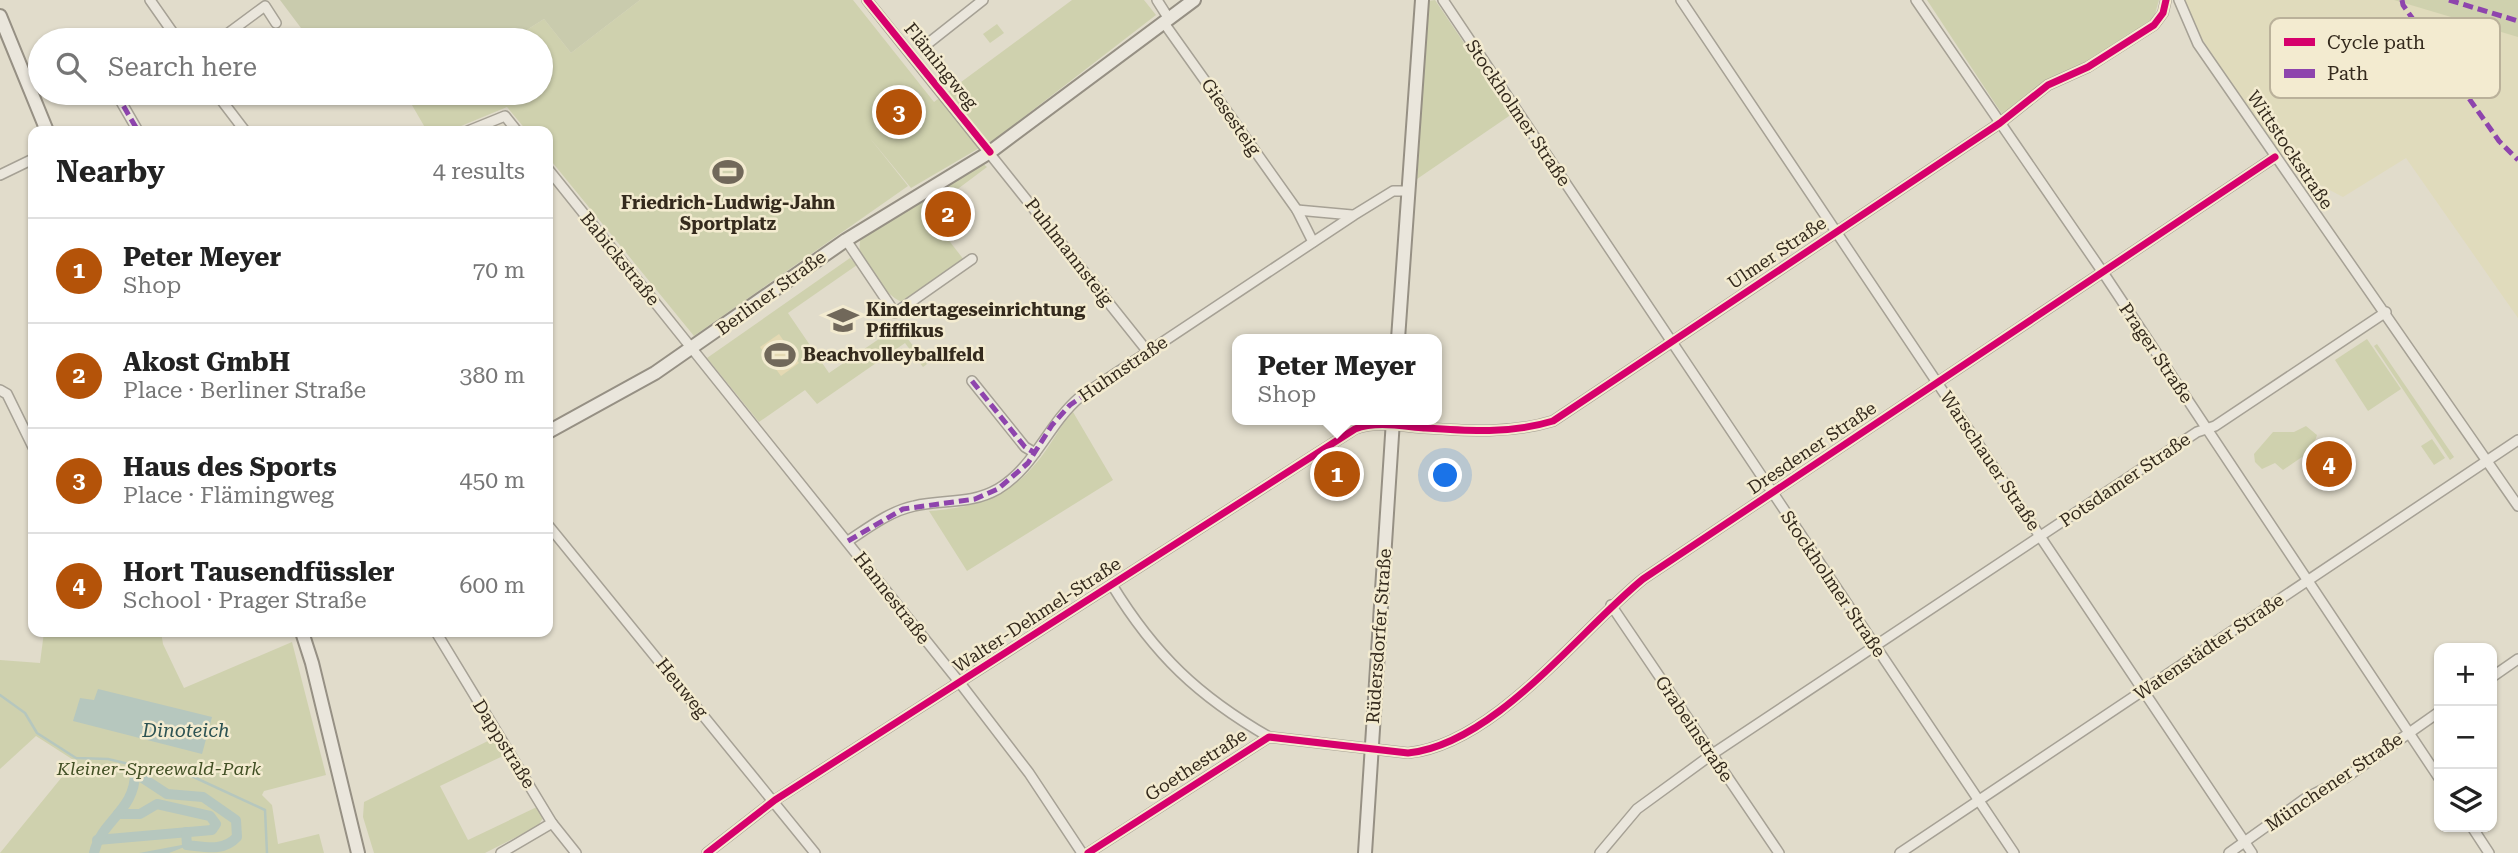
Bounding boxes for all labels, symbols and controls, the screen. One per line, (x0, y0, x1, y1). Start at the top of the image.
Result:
street label: Flämingweg (900, 18, 983, 114)
legend (2270, 18, 2500, 98)
search box (28, 28, 553, 105)
text: Cycle path (2327, 31, 2425, 54)
street label: Stockholmer Straße (1462, 35, 1575, 190)
icon: search (52, 48, 90, 86)
text: Search here (108, 52, 257, 82)
text: Path (2327, 62, 2368, 85)
street label: Giesesteig (1197, 74, 1266, 160)
pin: 3 (876, 86, 922, 138)
street label: Wittstockstraße (2243, 86, 2338, 213)
text: Nearby (56, 154, 165, 189)
sports icon: Friedrich-Ludwig-Jahn Sportplatz (711, 155, 745, 189)
text: 4 results (433, 158, 525, 185)
pin: 2 (925, 188, 971, 240)
place label: Friedrich-Ludwig-Jahn Sportplatz (621, 192, 835, 234)
street label: Puhlmannsteig (1021, 194, 1118, 310)
street label: Babickstraße (576, 208, 664, 310)
street label: Ulmer Straße (1723, 212, 1830, 293)
text: Peter Meyer (123, 242, 281, 272)
street label: Berliner Straße (712, 246, 830, 339)
text: 1 (73, 257, 85, 284)
text: 70 m (472, 257, 525, 284)
text: Shop (123, 272, 181, 299)
place label: Kindertageseinrichtung Pfiffikus (866, 299, 1086, 341)
street label: Prager Straße (2115, 299, 2198, 407)
school or university icon: Kindertageseinrichtung Pfiffikus (826, 303, 860, 337)
street label: Huhnstraße (1074, 331, 1171, 406)
popup (1232, 334, 1442, 425)
sports icon: Beachvolleyballfeld (763, 338, 797, 372)
place label: Beachvolleyballfeld (803, 344, 984, 365)
text: Akost GmbH (123, 347, 290, 377)
text: Peter Meyer (1258, 351, 1416, 381)
text: 2 (73, 362, 85, 389)
text: 380 m (460, 362, 525, 389)
text: Place · Berliner Straße (123, 377, 366, 404)
text: Shop (1258, 381, 1316, 408)
street label: Warschauer Straße (1936, 387, 2045, 534)
street label: Dresdener Straße (1744, 397, 1880, 498)
street label: Potsdamer Straße (2055, 428, 2194, 531)
pin: 4 (2306, 438, 2352, 490)
pin: 1 (1314, 448, 1360, 500)
text: Haus des Sports (123, 452, 337, 482)
your location (1428, 458, 1462, 492)
text: 3 (73, 467, 85, 494)
text: 450 m (460, 467, 525, 494)
text: Place · Flämingweg (123, 482, 334, 509)
street label: Stockholmer Straße (1777, 506, 1890, 661)
street label: Hannestraße (850, 547, 935, 648)
street label: Rüdersdorfer Straße (1362, 548, 1395, 724)
street label: Walter-Dehmel-Straße (949, 552, 1125, 677)
text: Hort Tausendfüssler (123, 557, 395, 587)
text: 4 (73, 572, 85, 599)
text: 600 m (460, 572, 525, 599)
text: School · Prager Straße (123, 587, 367, 614)
street label: Watenstädter Straße (2130, 589, 2288, 704)
map controls (2434, 643, 2497, 832)
button: + (2434, 643, 2497, 706)
street label: Heuweg (652, 654, 713, 722)
street label: Grabeinstraße (1651, 672, 1738, 786)
street label: Dappstraße (469, 696, 540, 792)
button: − (2434, 706, 2497, 769)
water label: Dinoteich (141, 719, 230, 742)
street label: Goethestraße (1141, 724, 1251, 805)
street label: Münchener Straße (2261, 728, 2406, 835)
park label: Kleiner-Spreewald-Park (56, 758, 261, 779)
button: layers (2434, 769, 2497, 832)

